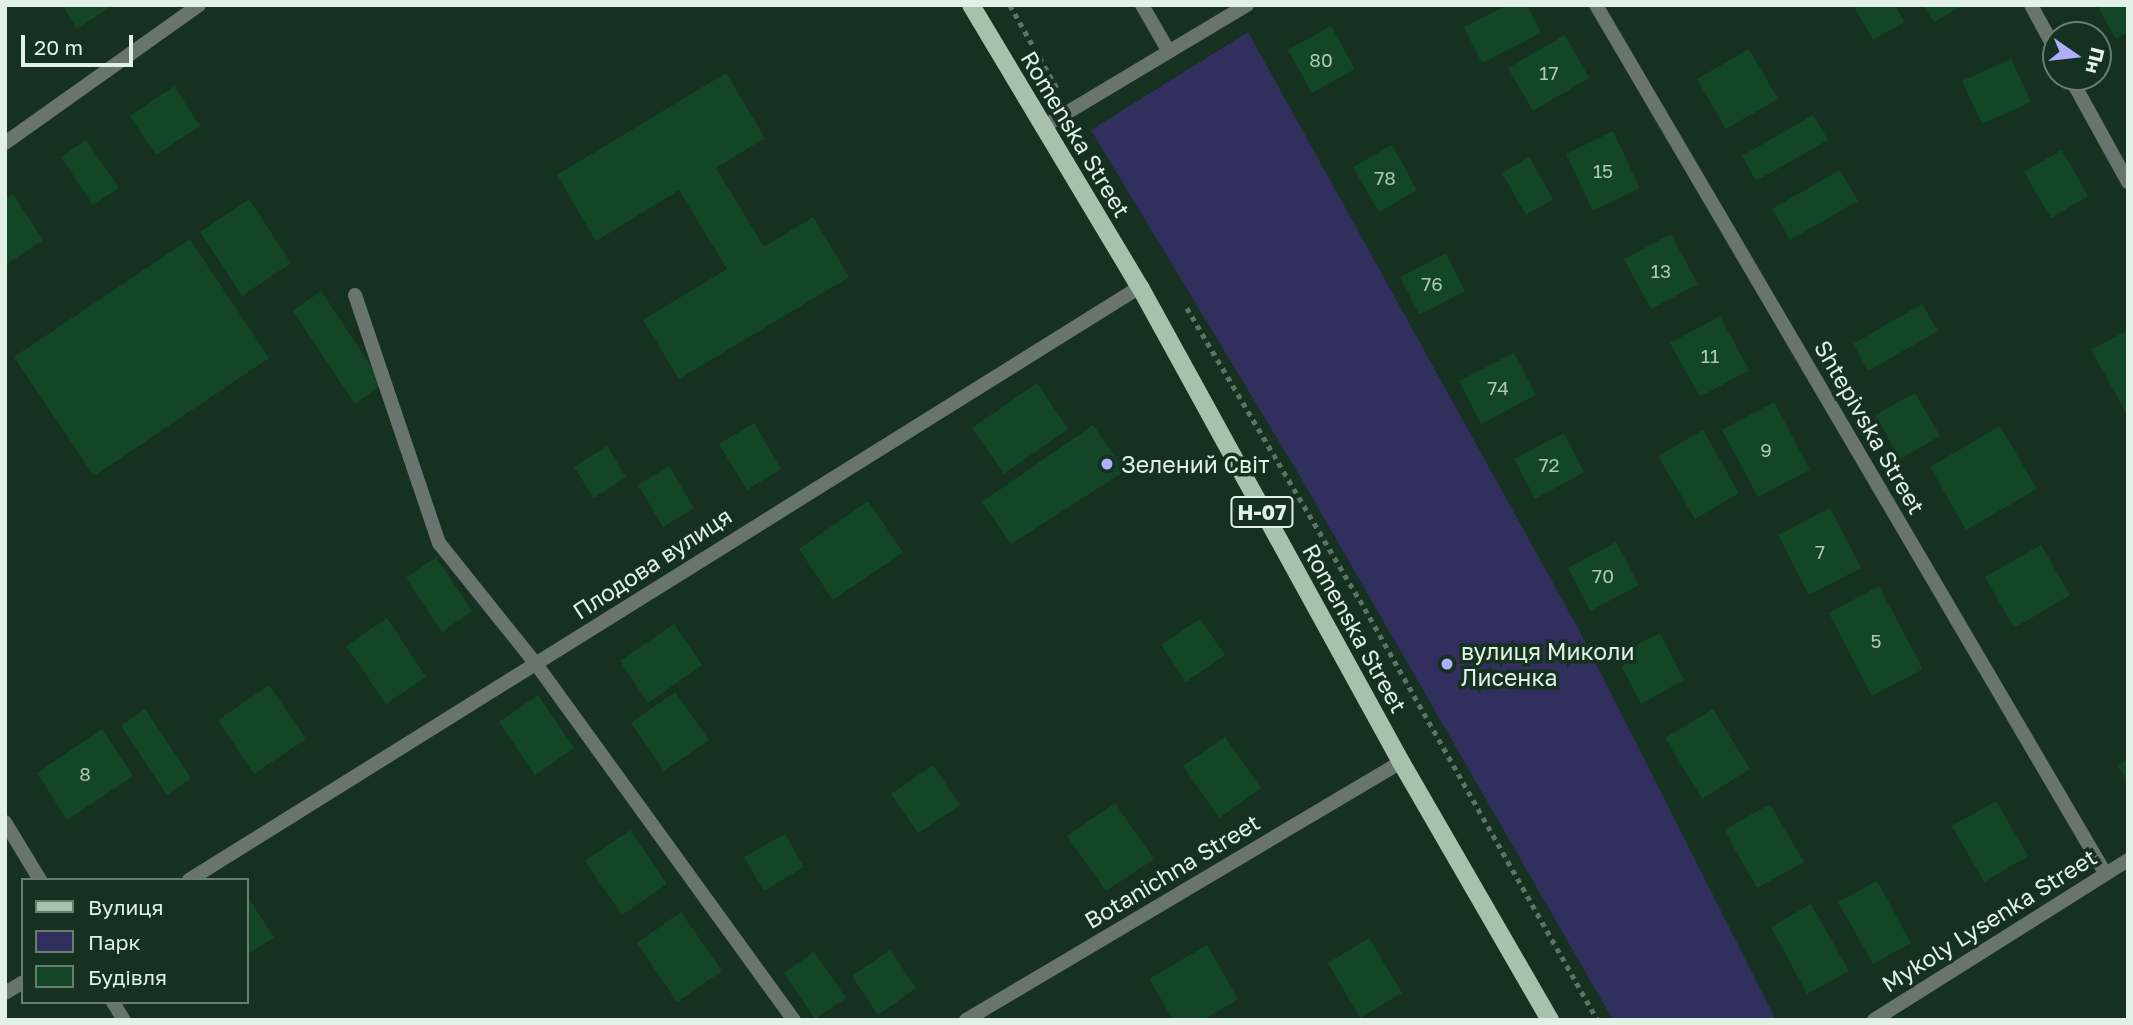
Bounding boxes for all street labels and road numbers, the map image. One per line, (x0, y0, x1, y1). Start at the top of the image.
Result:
street label: Romenska Street (1016, 46, 1136, 222)
street label: Shtepivska Street (1809, 335, 1931, 519)
road number: Н-07 (1229, 494, 1295, 530)
street label: Плодова вулиця (567, 501, 737, 625)
street label: Romenska Street (1297, 539, 1413, 717)
street label: Botanichna Street (1079, 808, 1265, 934)
street label: Mykoly Lysenka Street (1877, 843, 2101, 997)

